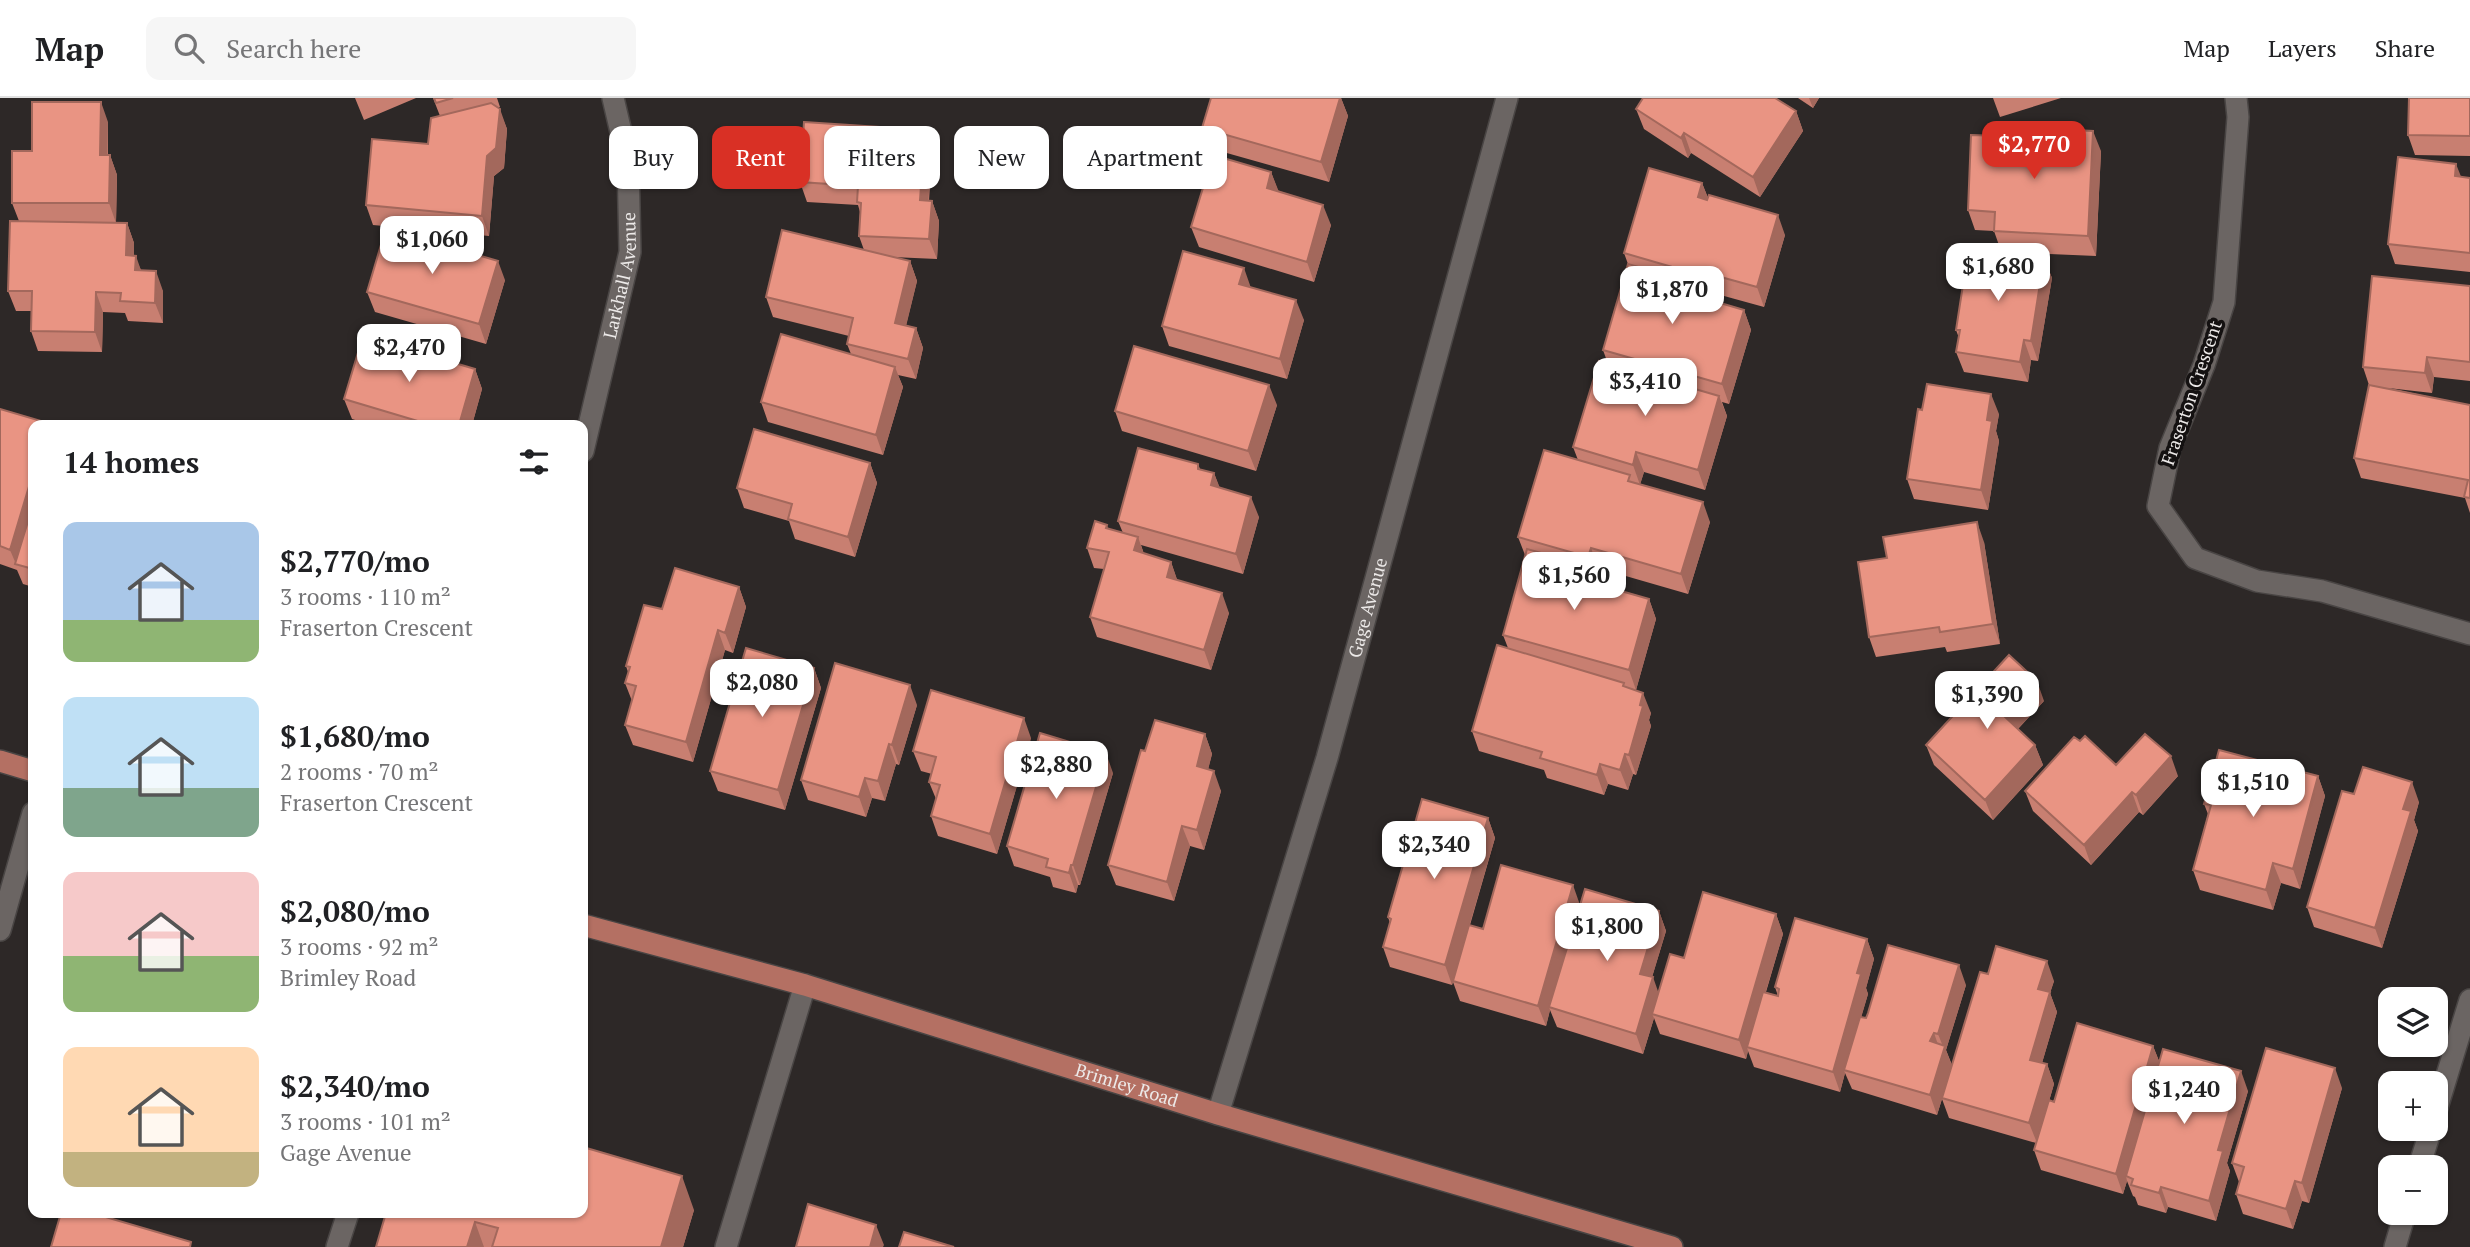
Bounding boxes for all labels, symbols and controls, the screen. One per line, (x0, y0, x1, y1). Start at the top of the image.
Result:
search box (146, 17, 636, 80)
text: Map (35, 27, 104, 70)
icon: search (170, 29, 208, 67)
text: Search here (226, 31, 361, 65)
text: Map (2183, 32, 2230, 64)
text: Layers (2268, 32, 2337, 64)
text: Share (2375, 32, 2435, 64)
pin: $2,770 (1977, 122, 2091, 181)
chip: Buy (609, 126, 698, 189)
chip: Rent (712, 126, 810, 189)
chip: Filters (824, 126, 940, 189)
chip: New (954, 126, 1049, 189)
chip: Apartment (1063, 126, 1227, 189)
text: $2,770 (1998, 128, 2070, 159)
street label: Larkhall Avenue (597, 212, 641, 341)
pin: $1,060 (375, 216, 489, 276)
text: $1,060 (396, 223, 468, 254)
pin: $1,680 (1941, 244, 2055, 303)
text: $1,680 (1962, 250, 2034, 281)
pin: $1,870 (1615, 266, 1729, 326)
text: $1,870 (1636, 273, 1708, 304)
street label: Fraserton Crescent (2155, 317, 2227, 468)
pin: $2,470 (352, 324, 466, 384)
text: $2,470 (373, 331, 445, 362)
pin: $3,410 (1588, 358, 1702, 418)
text: $3,410 (1609, 365, 1681, 396)
text: 14 homes (63, 442, 199, 482)
icon: filters (515, 443, 553, 481)
text: $2,770/mo (280, 541, 430, 581)
icon: home (119, 550, 203, 634)
pin: $1,560 (1517, 552, 1631, 612)
street label: Gage Avenue (1342, 555, 1392, 660)
text: $1,560 (1538, 559, 1610, 590)
text: 3 rooms · 110 m² (280, 581, 451, 612)
text: Fraserton Crescent (280, 612, 473, 643)
pin: $2,080 (705, 660, 819, 719)
text: $2,080 (726, 666, 798, 697)
pin: $1,390 (1930, 672, 2044, 731)
text: $1,390 (1951, 678, 2023, 709)
text: $1,680/mo (280, 716, 430, 756)
icon: home (119, 725, 203, 809)
pin: $2,880 (999, 742, 1113, 801)
text: $2,880 (1020, 748, 1092, 779)
text: 2 rooms · 70 m² (280, 756, 439, 787)
pin: $1,510 (2196, 760, 2310, 819)
text: $1,510 (2217, 766, 2289, 797)
text: Fraserton Crescent (280, 787, 473, 818)
pin: $2,340 (1377, 822, 1491, 881)
text: $2,340 (1398, 828, 1470, 859)
text: $2,080/mo (280, 891, 430, 931)
icon: home (119, 900, 203, 984)
pin: $1,800 (1550, 904, 1664, 963)
text: $1,800 (1571, 910, 1643, 941)
text: 3 rooms · 92 m² (280, 931, 439, 962)
text: Brimley Road (280, 962, 416, 993)
map controls (2378, 987, 2448, 1225)
button: layers (2378, 987, 2448, 1057)
street label: Brimley Road (1072, 1057, 1182, 1112)
text: $2,340/mo (280, 1066, 430, 1106)
pin: $1,240 (2127, 1066, 2241, 1126)
button: + (2378, 1071, 2448, 1141)
text: $1,240 (2148, 1073, 2220, 1104)
icon: home (119, 1075, 203, 1159)
text: 3 rooms · 101 m² (280, 1106, 451, 1137)
text: Gage Avenue (280, 1137, 412, 1168)
button: − (2378, 1155, 2448, 1225)

